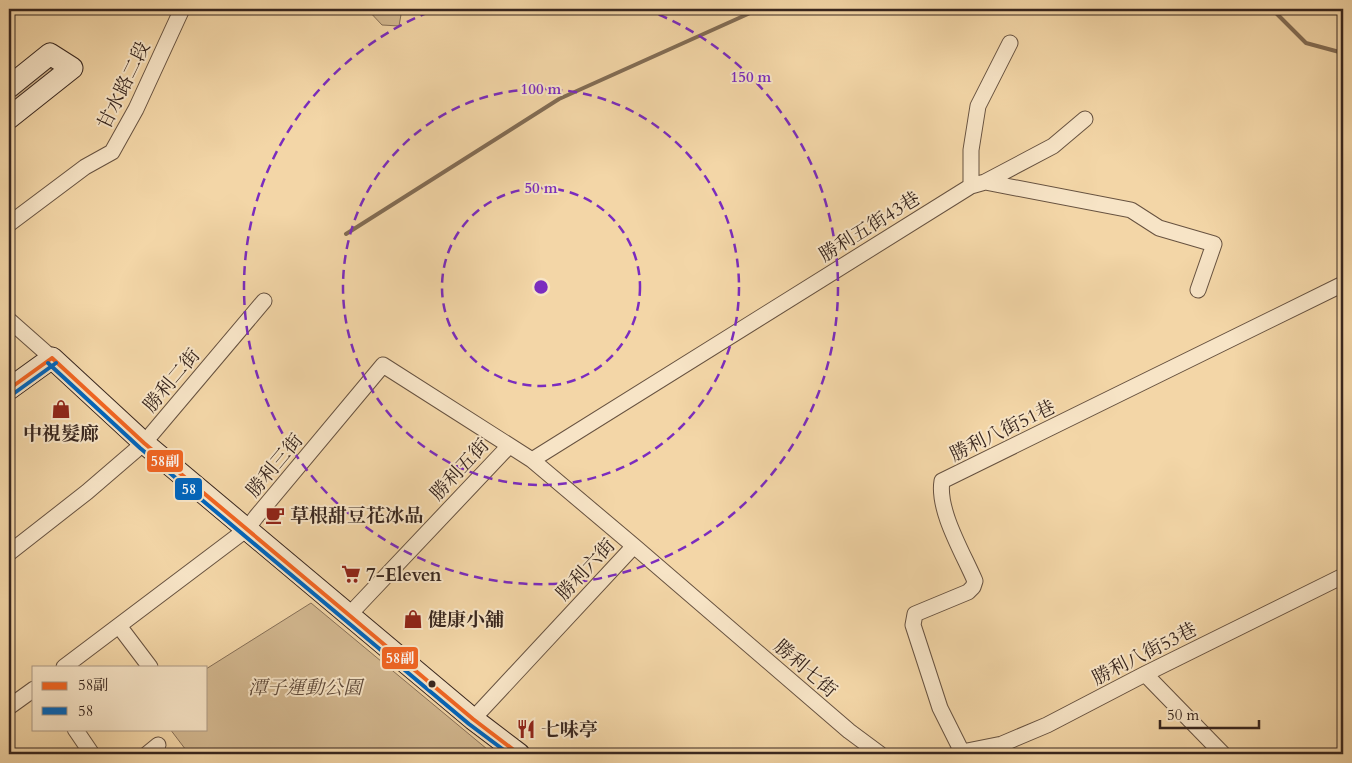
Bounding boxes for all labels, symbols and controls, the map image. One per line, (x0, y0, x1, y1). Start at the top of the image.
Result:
street label: 甘水路二段 (91, 37, 156, 134)
text: 150 m (731, 67, 772, 87)
text: 100 m (521, 79, 562, 99)
text: 50 m (524, 178, 558, 198)
street label: 勝利五街43巷 (814, 185, 925, 268)
centre of rings (532, 278, 550, 296)
street label: 勝利二街 (137, 343, 206, 418)
street label: 勝利八街51巷 (945, 394, 1060, 468)
shop icon: 中視髮廊 (50, 398, 72, 420)
place label: 中視髮廊 (23, 421, 99, 447)
street label: 勝利三街 (240, 428, 309, 503)
street label: 勝利五街 (424, 433, 495, 506)
line badge: 58副 (146, 449, 184, 473)
text: 58副 (151, 452, 179, 471)
line badge: 58 (174, 477, 203, 501)
text: 58 (182, 480, 196, 499)
place label: 草根甜豆花冰品 (290, 503, 423, 529)
cafe icon: 草根甜豆花冰品 (264, 504, 286, 526)
street label: 勝利六街 (550, 533, 621, 606)
place label: 7-Eleven (366, 562, 442, 588)
supermarket icon: 7-Eleven (340, 563, 362, 585)
place label: 健康小舖 (428, 607, 504, 633)
shop icon: 健康小舖 (402, 608, 424, 630)
street label: 勝利八街53巷 (1088, 616, 1201, 691)
street label: 勝利七街 (768, 634, 843, 704)
line badge: 58副 (381, 646, 419, 670)
text: 58副 (386, 649, 414, 668)
legend (32, 666, 208, 730)
text: 58副 (78, 675, 108, 695)
park label: 潭子運動公園 (248, 675, 365, 701)
unlabelled marker (427, 679, 437, 689)
scale bar (1160, 698, 1258, 730)
text: 58 (78, 701, 93, 721)
text: 50 m (1167, 705, 1199, 725)
place label: 七味亭 (541, 717, 598, 743)
restaurant icon: 七味亭 (515, 718, 537, 740)

